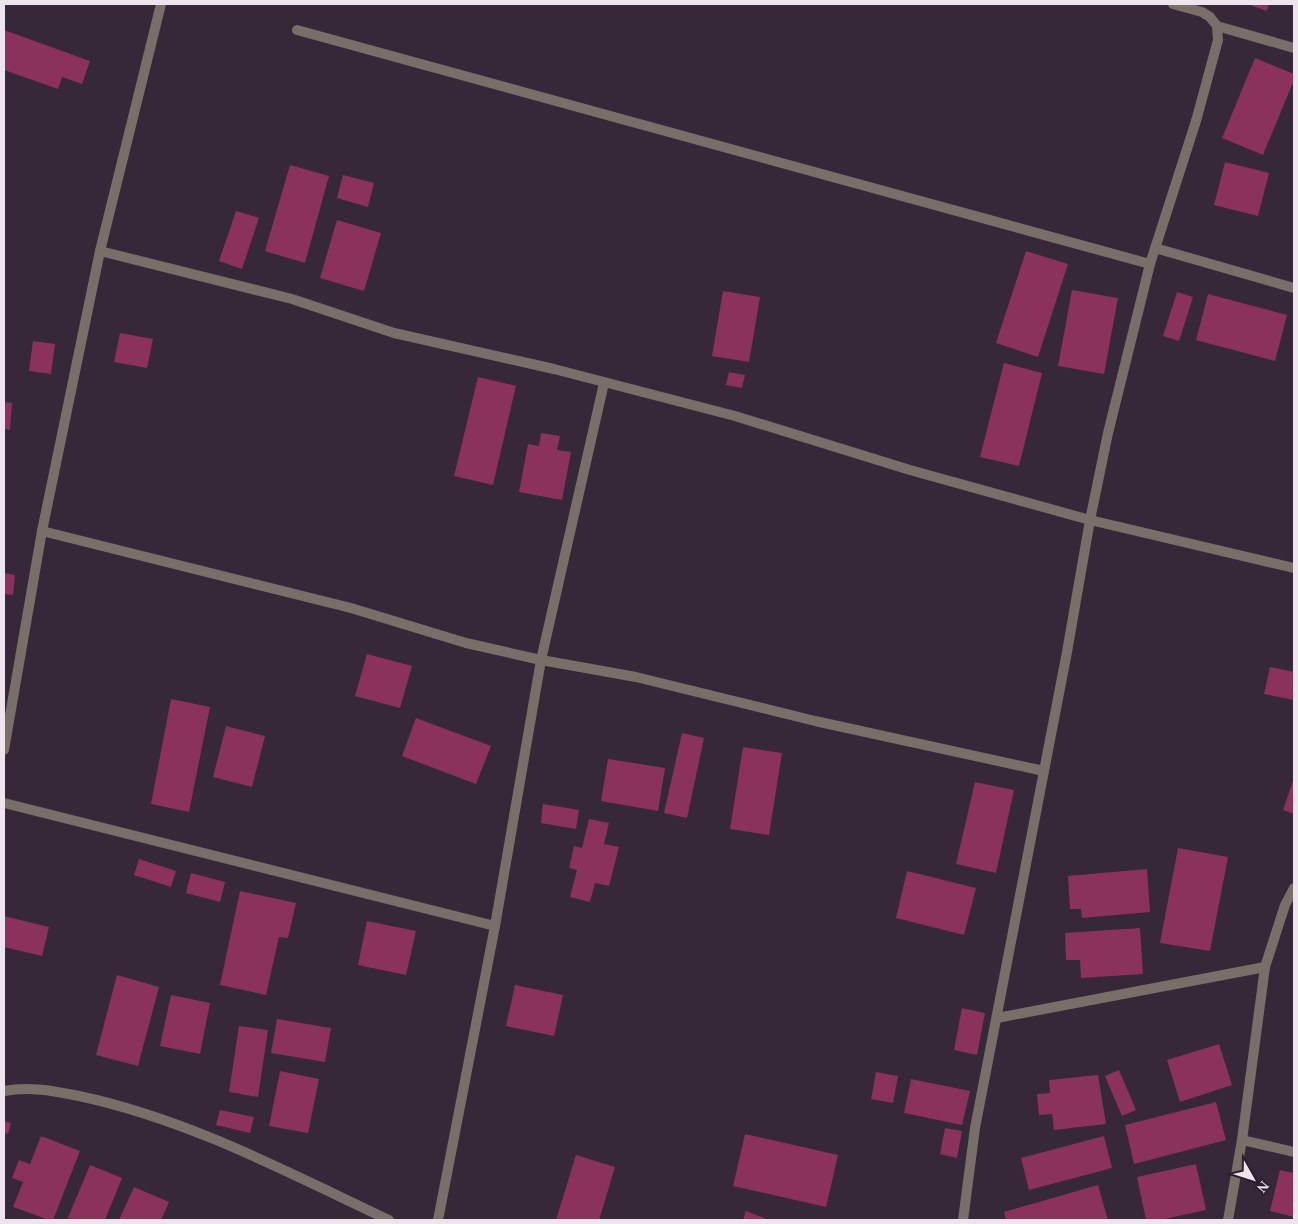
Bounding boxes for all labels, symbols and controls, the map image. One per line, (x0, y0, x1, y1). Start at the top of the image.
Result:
north arrow (1228, 1154, 1278, 1204)
text: N (1254, 1178, 1272, 1196)

